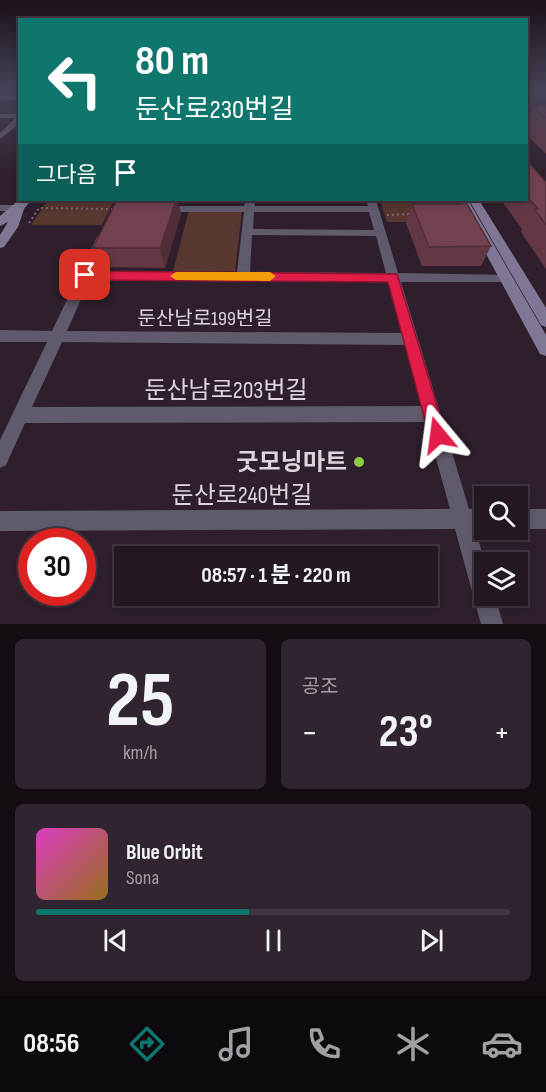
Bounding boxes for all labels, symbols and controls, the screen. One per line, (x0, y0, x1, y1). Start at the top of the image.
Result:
text: 80 m (135, 36, 209, 87)
icon: left (36, 42, 114, 120)
text: 둔산로230번길 (135, 94, 294, 126)
icon: arrive (109, 156, 142, 189)
text: 그다음 (36, 162, 97, 189)
pin (59, 249, 110, 300)
icon: arrive (68, 258, 101, 291)
street label: 둔산남로199번길 (137, 307, 273, 331)
street label: 둔산남로203번길 (144, 376, 308, 405)
position arrow (406, 403, 470, 467)
place label: 굿모닝마트 (237, 448, 347, 477)
marker: 굿모닝마트 (352, 455, 366, 469)
street label: 둔산로240번길 (172, 481, 312, 510)
map controls (474, 486, 528, 606)
button: search (474, 486, 528, 540)
speed limit sign: 30 (18, 528, 96, 606)
button: layers (474, 552, 528, 606)
text: 08:57 · 1 분 · 220 m (201, 562, 351, 589)
text: 25 (106, 655, 174, 748)
text: 공조 (302, 675, 338, 699)
text: 23° (379, 705, 433, 760)
text: − (302, 713, 318, 753)
text: + (494, 713, 510, 753)
text: km/h (123, 741, 158, 765)
text: Blue Orbit (126, 839, 203, 866)
text: Sona (126, 866, 159, 890)
icon: previous (99, 924, 132, 957)
icon: pause (257, 924, 290, 957)
icon: next (415, 924, 448, 957)
icon: directions (126, 1023, 168, 1065)
icon: music (215, 1023, 257, 1065)
icon: phone (303, 1023, 345, 1065)
icon: climate (392, 1023, 434, 1065)
icon: car (481, 1023, 523, 1065)
text: 08:56 (23, 1028, 80, 1060)

